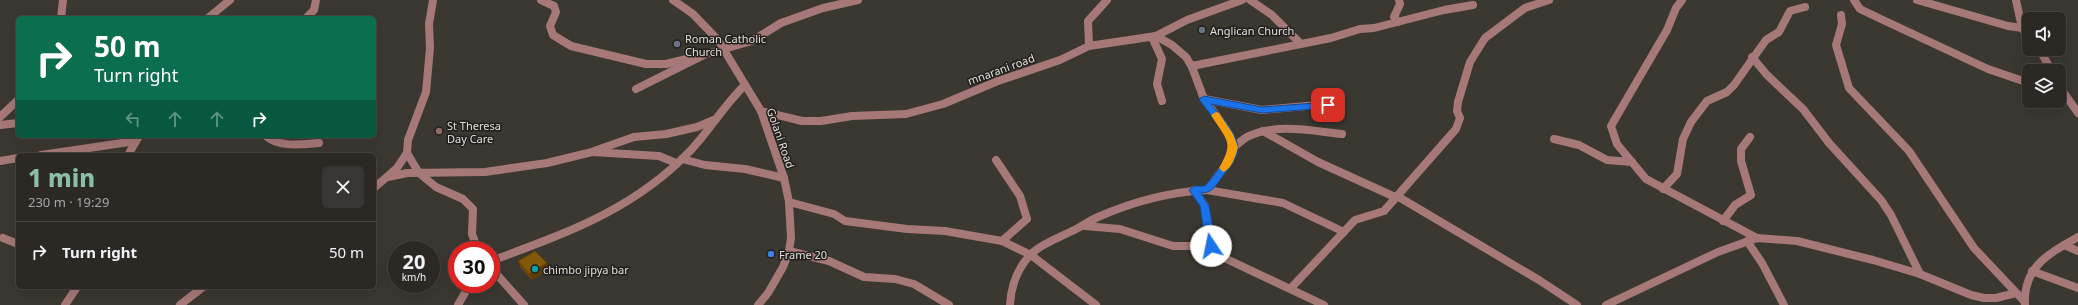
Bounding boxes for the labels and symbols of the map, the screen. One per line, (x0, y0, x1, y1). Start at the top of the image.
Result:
place label: Anglican Church (1210, 23, 1294, 38)
marker: Anglican Church (1197, 25, 1207, 35)
place label: Roman Catholic Church (685, 31, 766, 59)
marker: Roman Catholic Church (672, 39, 682, 49)
street label: mnarani road (965, 50, 1037, 88)
pin (1311, 88, 1345, 122)
street label: Golani Road (764, 106, 798, 170)
place label: St Theresa Day Care (447, 118, 501, 146)
marker: St Theresa Day Care (434, 126, 444, 136)
position arrow (1190, 225, 1232, 267)
speed limit sign: 30 (448, 241, 500, 293)
place label: Frame 20 (779, 247, 827, 262)
marker: Frame 20 (766, 249, 776, 259)
place label: chimbo jipya bar (543, 262, 629, 277)
marker: chimbo jipya bar (530, 264, 540, 274)

